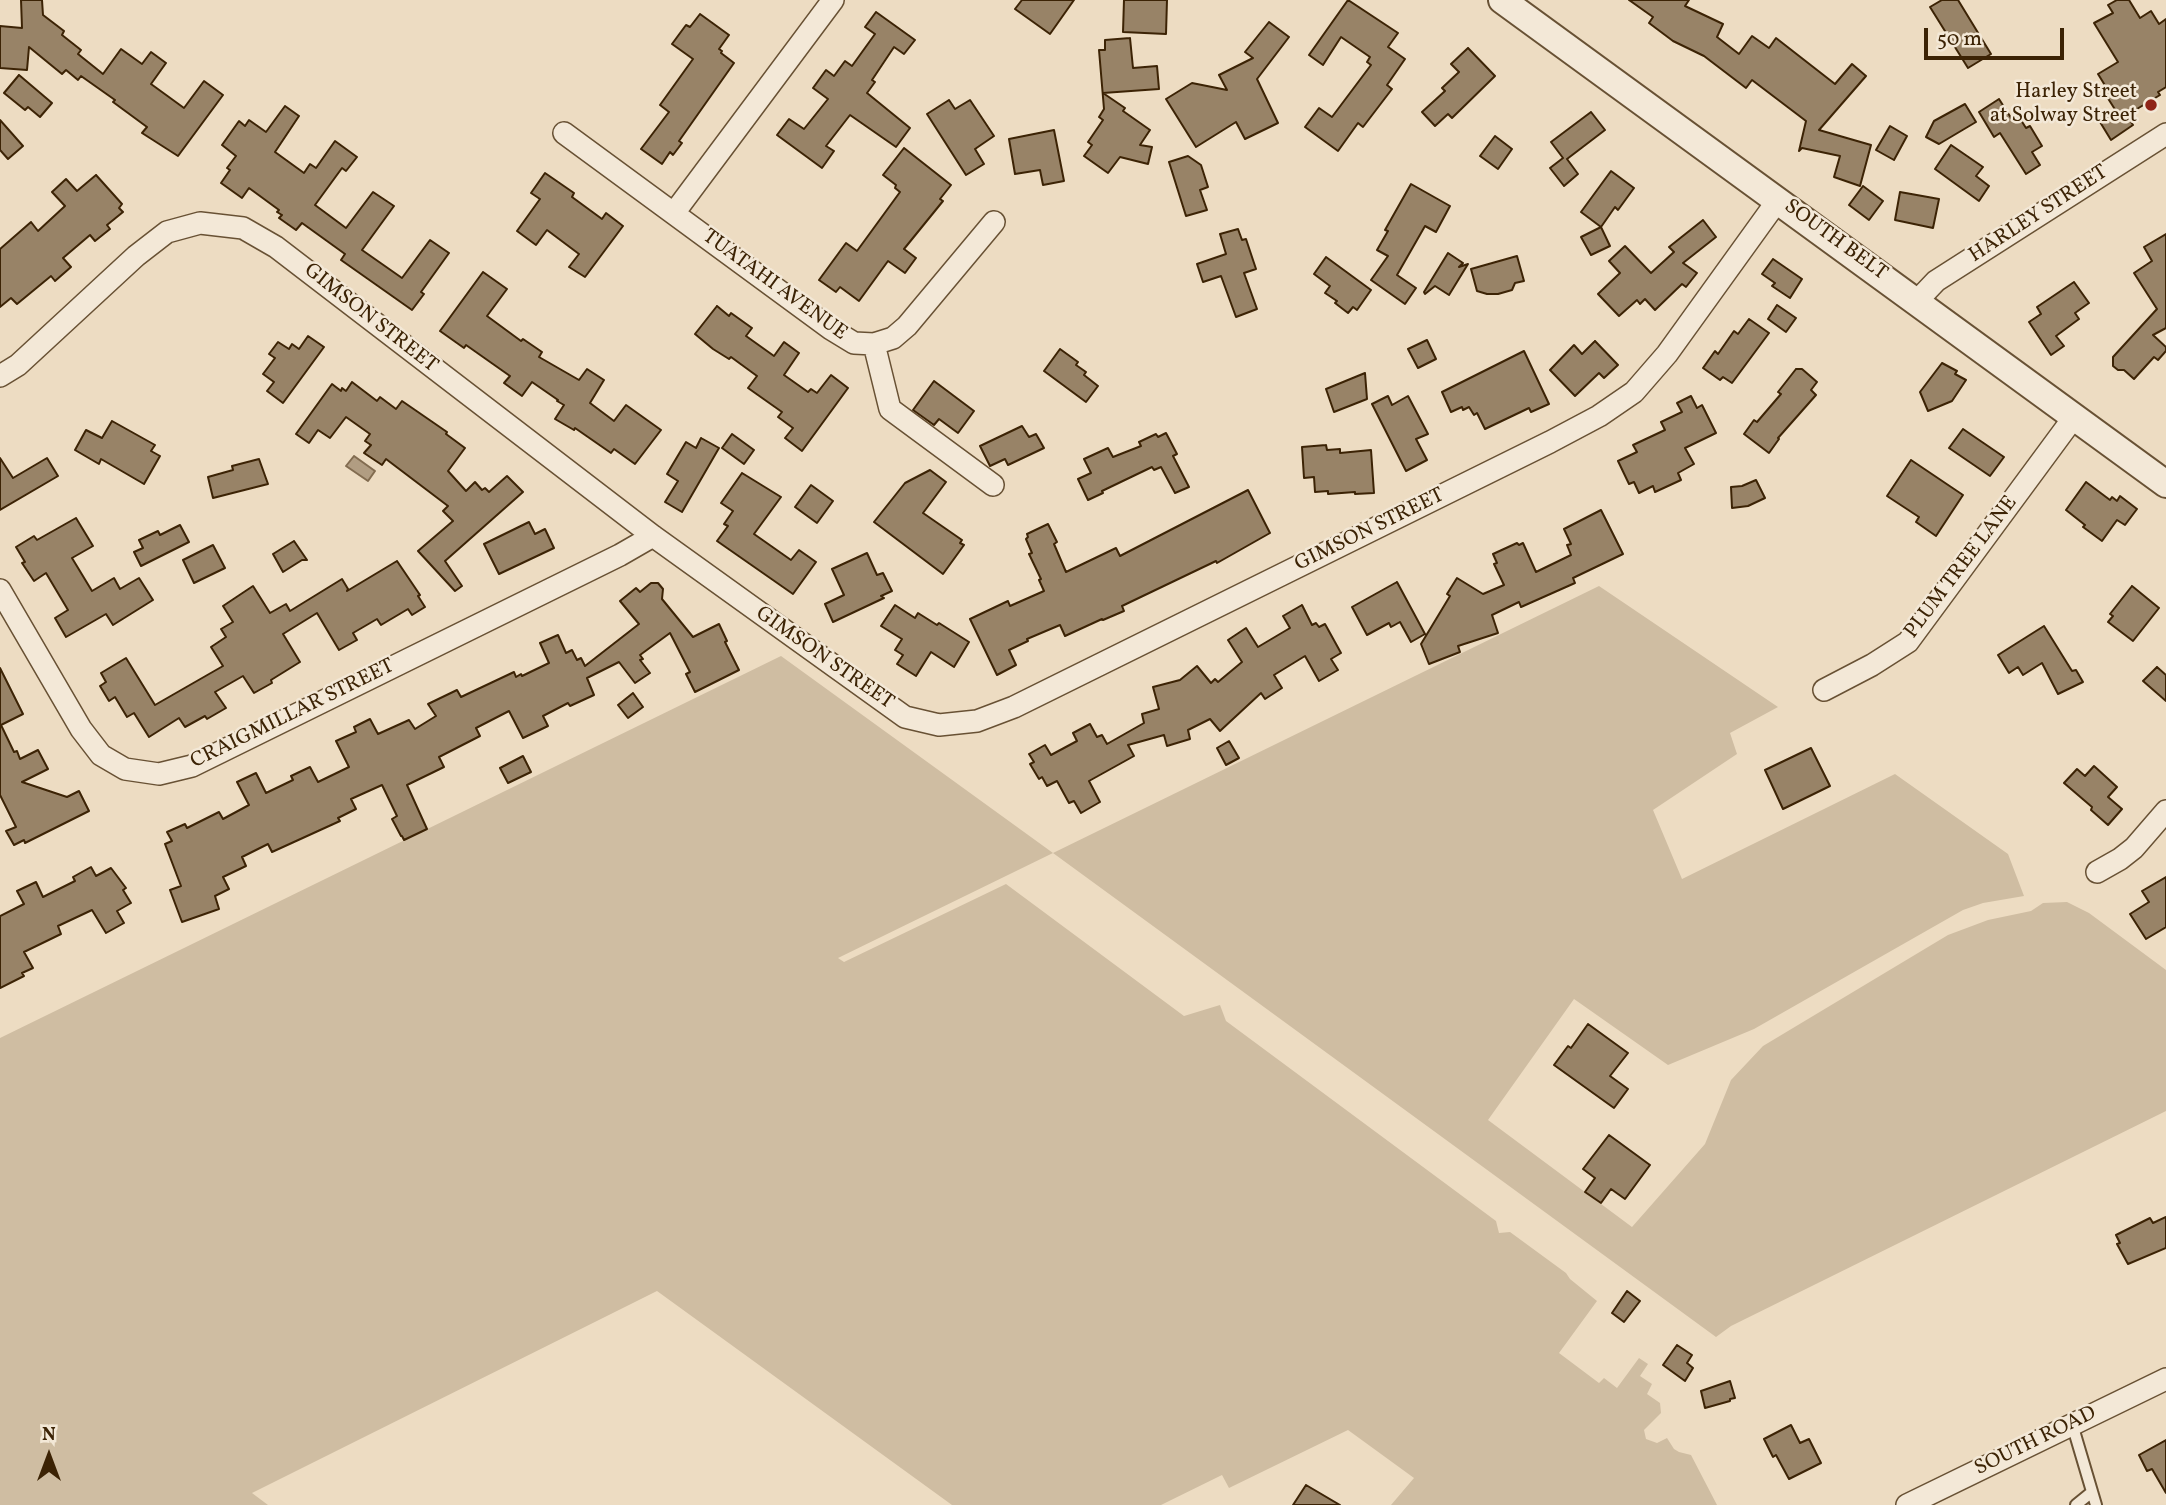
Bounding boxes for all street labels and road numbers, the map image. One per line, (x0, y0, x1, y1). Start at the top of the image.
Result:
street label: HARLEY STREET (1965, 161, 2113, 269)
street label: SOUTH BELT (1778, 195, 1892, 287)
street label: TUATAHI AVENUE (697, 225, 851, 347)
street label: GIMSON STREET (298, 259, 442, 379)
street label: GIMSON STREET (1291, 484, 1449, 578)
street label: PLUM TREE LANE (1900, 492, 2024, 644)
street label: GIMSON STREET (750, 602, 898, 716)
street label: CRAIGMILLAR STREET (187, 655, 399, 775)
street label: SOUTH ROAD (1971, 1402, 2101, 1482)

